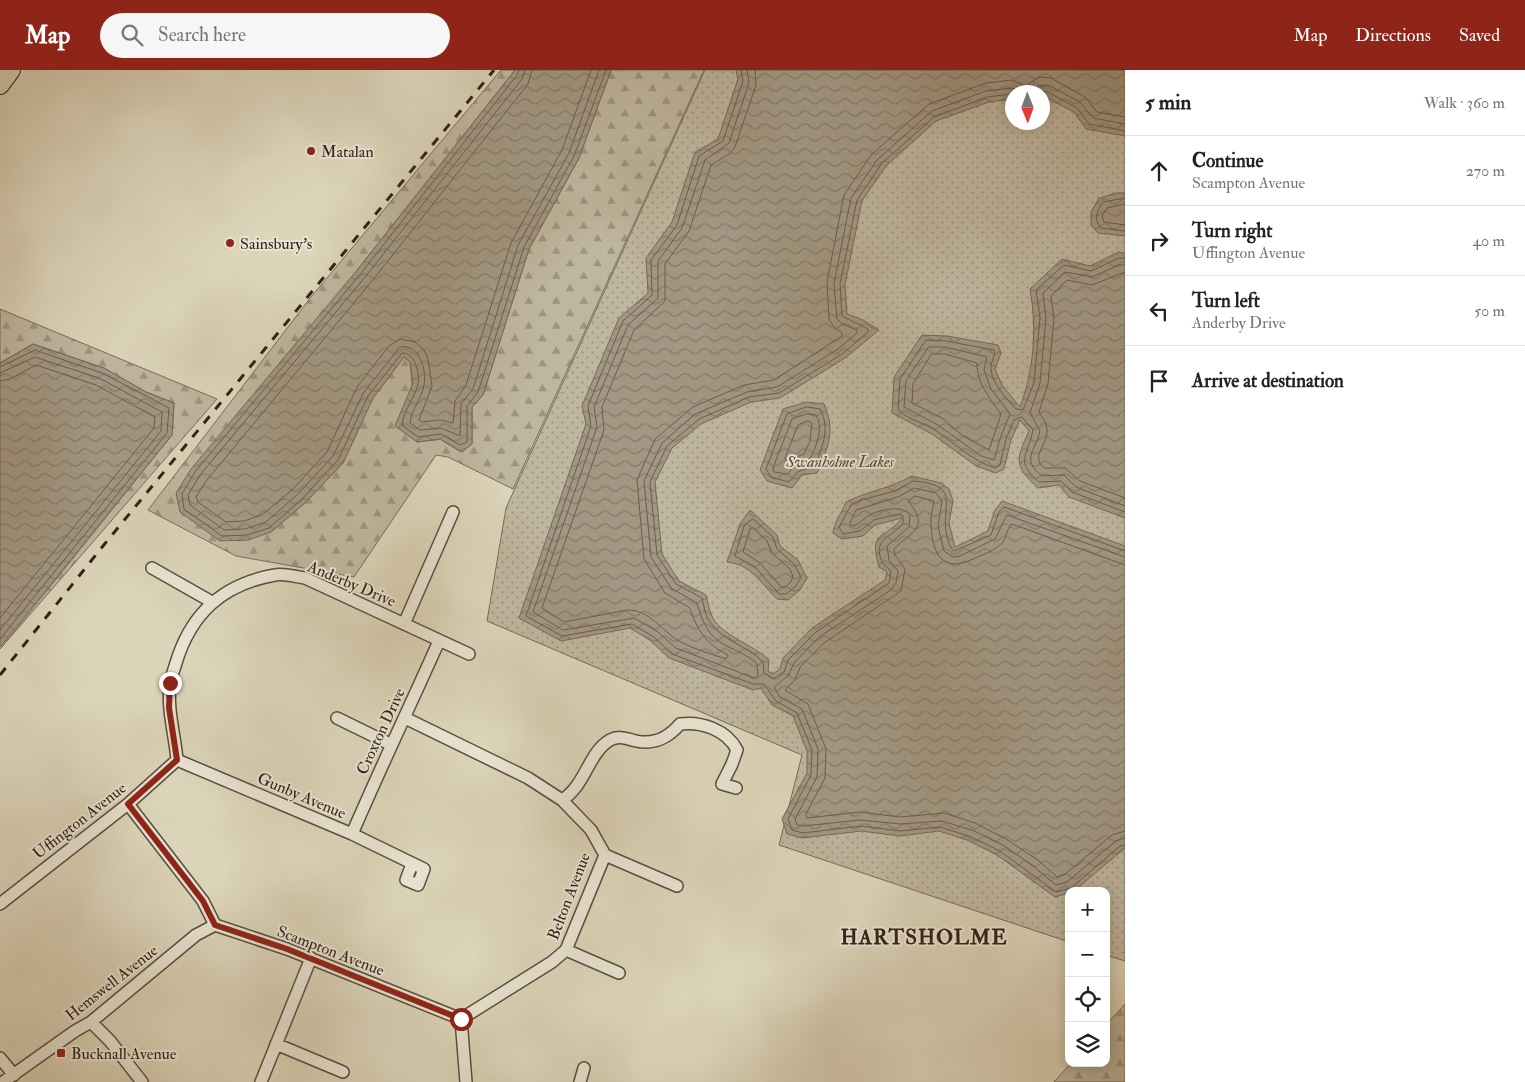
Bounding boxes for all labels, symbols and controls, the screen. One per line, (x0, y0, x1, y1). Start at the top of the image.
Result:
search box (100, 13, 450, 58)
text: Map (25, 20, 70, 51)
icon: search (118, 21, 146, 49)
text: Search here (158, 23, 246, 47)
text: Map (1294, 24, 1327, 47)
text: Directions (1355, 24, 1431, 47)
text: Saved (1459, 24, 1500, 47)
north arrow (1005, 85, 1050, 130)
text: 5 min (1145, 89, 1191, 116)
text: Walk · 360 m (1424, 93, 1505, 113)
place label: Matalan (321, 142, 374, 162)
marker: Matalan (305, 145, 317, 157)
text: Continue (1192, 149, 1263, 173)
icon: ahead (1145, 157, 1173, 185)
text: 270 m (1466, 161, 1505, 181)
text: Scampton Avenue (1192, 173, 1305, 193)
text: Turn right (1192, 219, 1272, 243)
icon: right (1145, 227, 1173, 255)
text: 40 m (1472, 231, 1505, 251)
place label: Sainsbury's (240, 234, 312, 254)
marker: Sainsbury's (224, 237, 236, 249)
text: Uffington Avenue (1192, 243, 1305, 263)
text: Turn left (1192, 289, 1260, 313)
icon: left (1145, 297, 1173, 325)
text: 50 m (1474, 301, 1505, 321)
text: Anderby Drive (1192, 313, 1286, 333)
icon: arrive (1145, 367, 1173, 395)
text: Arrive at destination (1192, 369, 1344, 393)
park label: Swanholme Lakes (785, 452, 894, 472)
street label: Anderby Drive (304, 556, 399, 612)
route end (159, 672, 182, 695)
street label: Croxton Drive (352, 685, 410, 778)
street label: Gunby Avenue (254, 768, 349, 824)
street label: Uffington Avenue (29, 778, 131, 864)
street label: Belton Avenue (543, 850, 595, 943)
map controls (1065, 887, 1110, 1067)
button: + (1065, 887, 1110, 932)
street label: Scampton Avenue (274, 921, 387, 982)
district label: HARTSHOLME (840, 924, 1008, 951)
button: − (1065, 932, 1110, 977)
street label: Hemswell Avenue (61, 940, 162, 1025)
button: locate (1065, 977, 1110, 1022)
route start (450, 1008, 473, 1031)
button: layers (1065, 1022, 1110, 1067)
place label: Bucknall Avenue (71, 1044, 177, 1064)
marker: Bucknall Avenue (55, 1047, 67, 1059)

